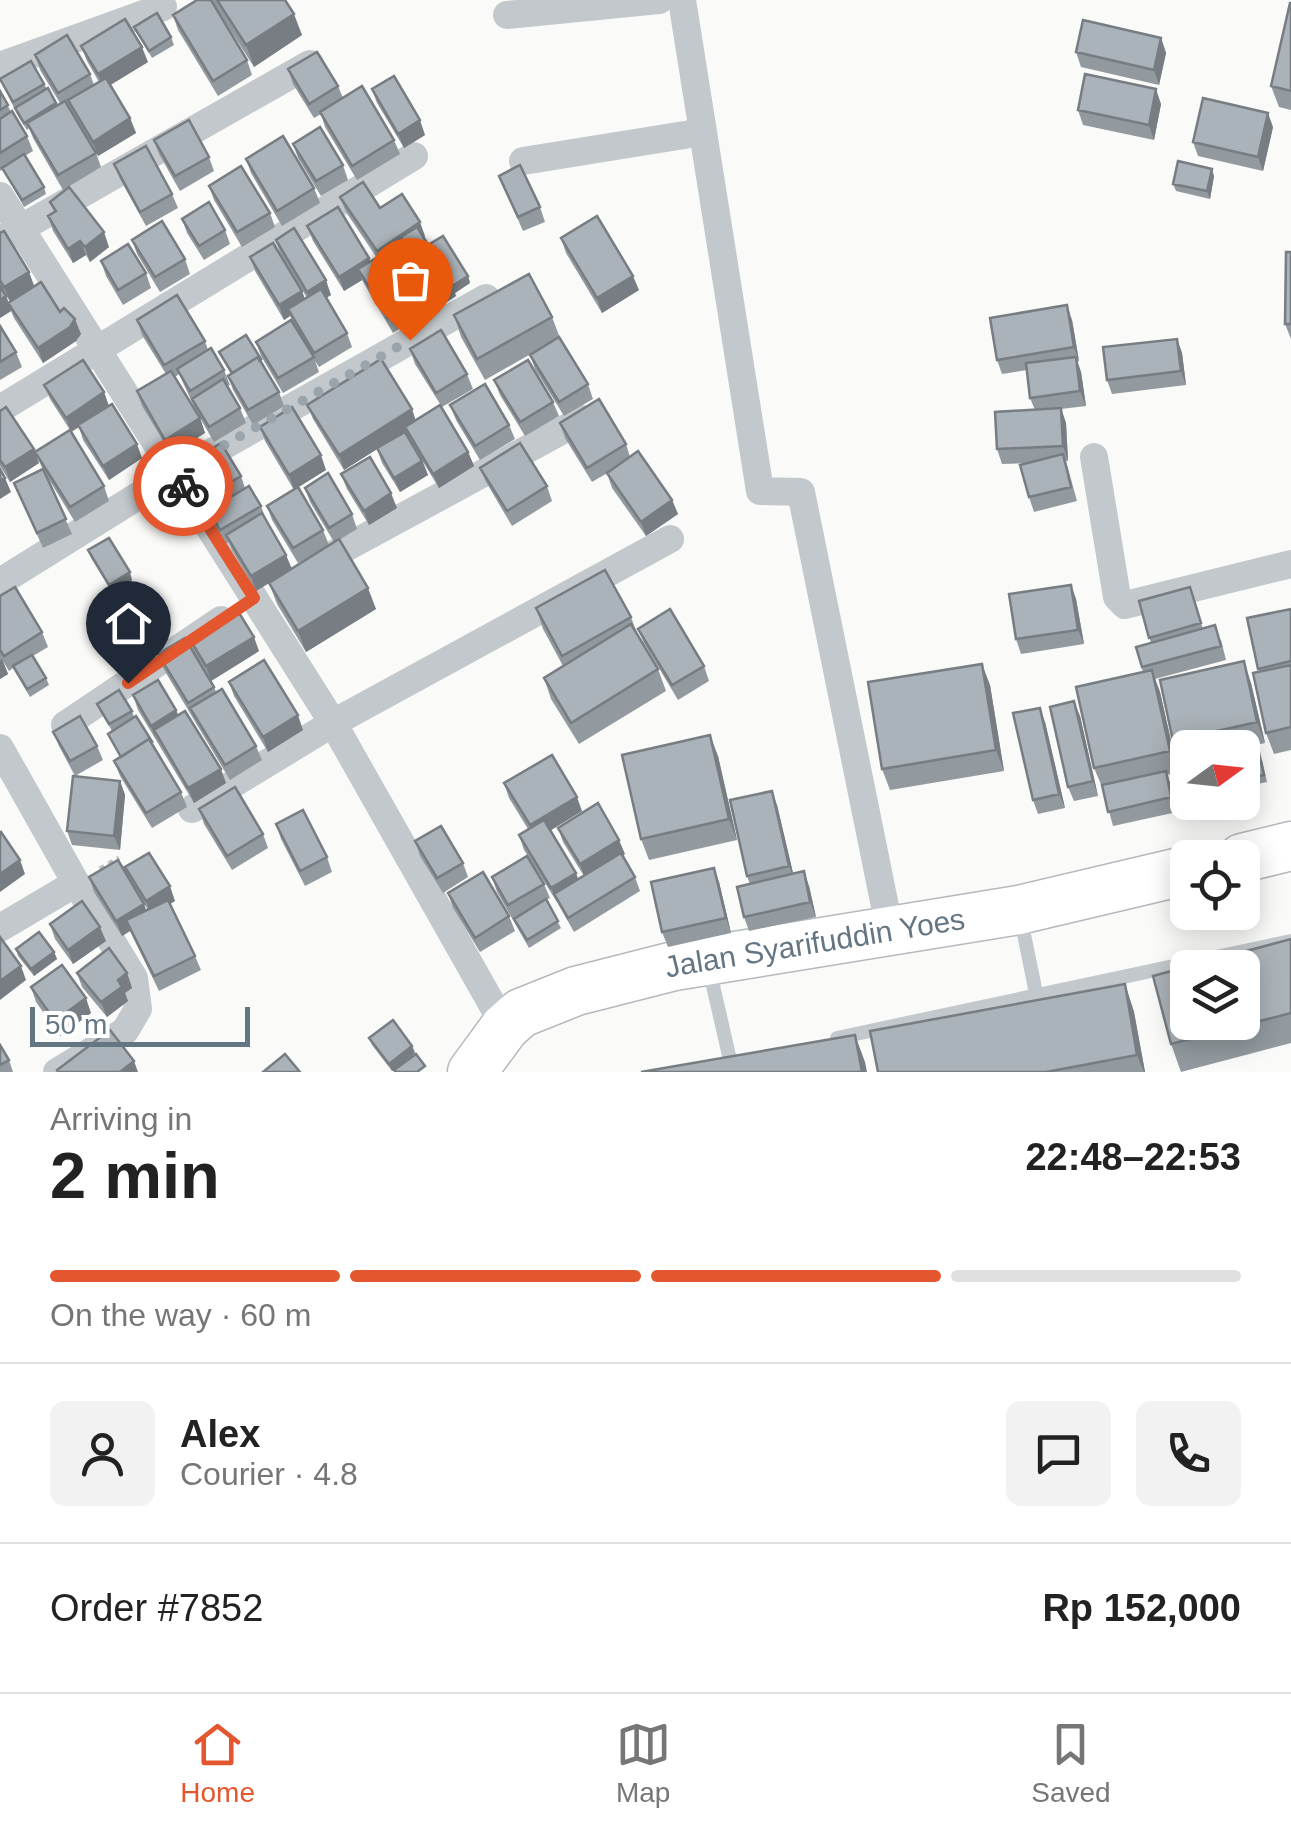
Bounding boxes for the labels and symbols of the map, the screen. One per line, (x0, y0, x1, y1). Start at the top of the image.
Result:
pin (368, 238, 453, 341)
courier (133, 436, 233, 536)
pin (86, 581, 171, 684)
north arrow (1170, 730, 1260, 820)
street label: Jalan Syarifuddin Yoes (661, 902, 967, 984)
scale bar (30, 1002, 250, 1046)

